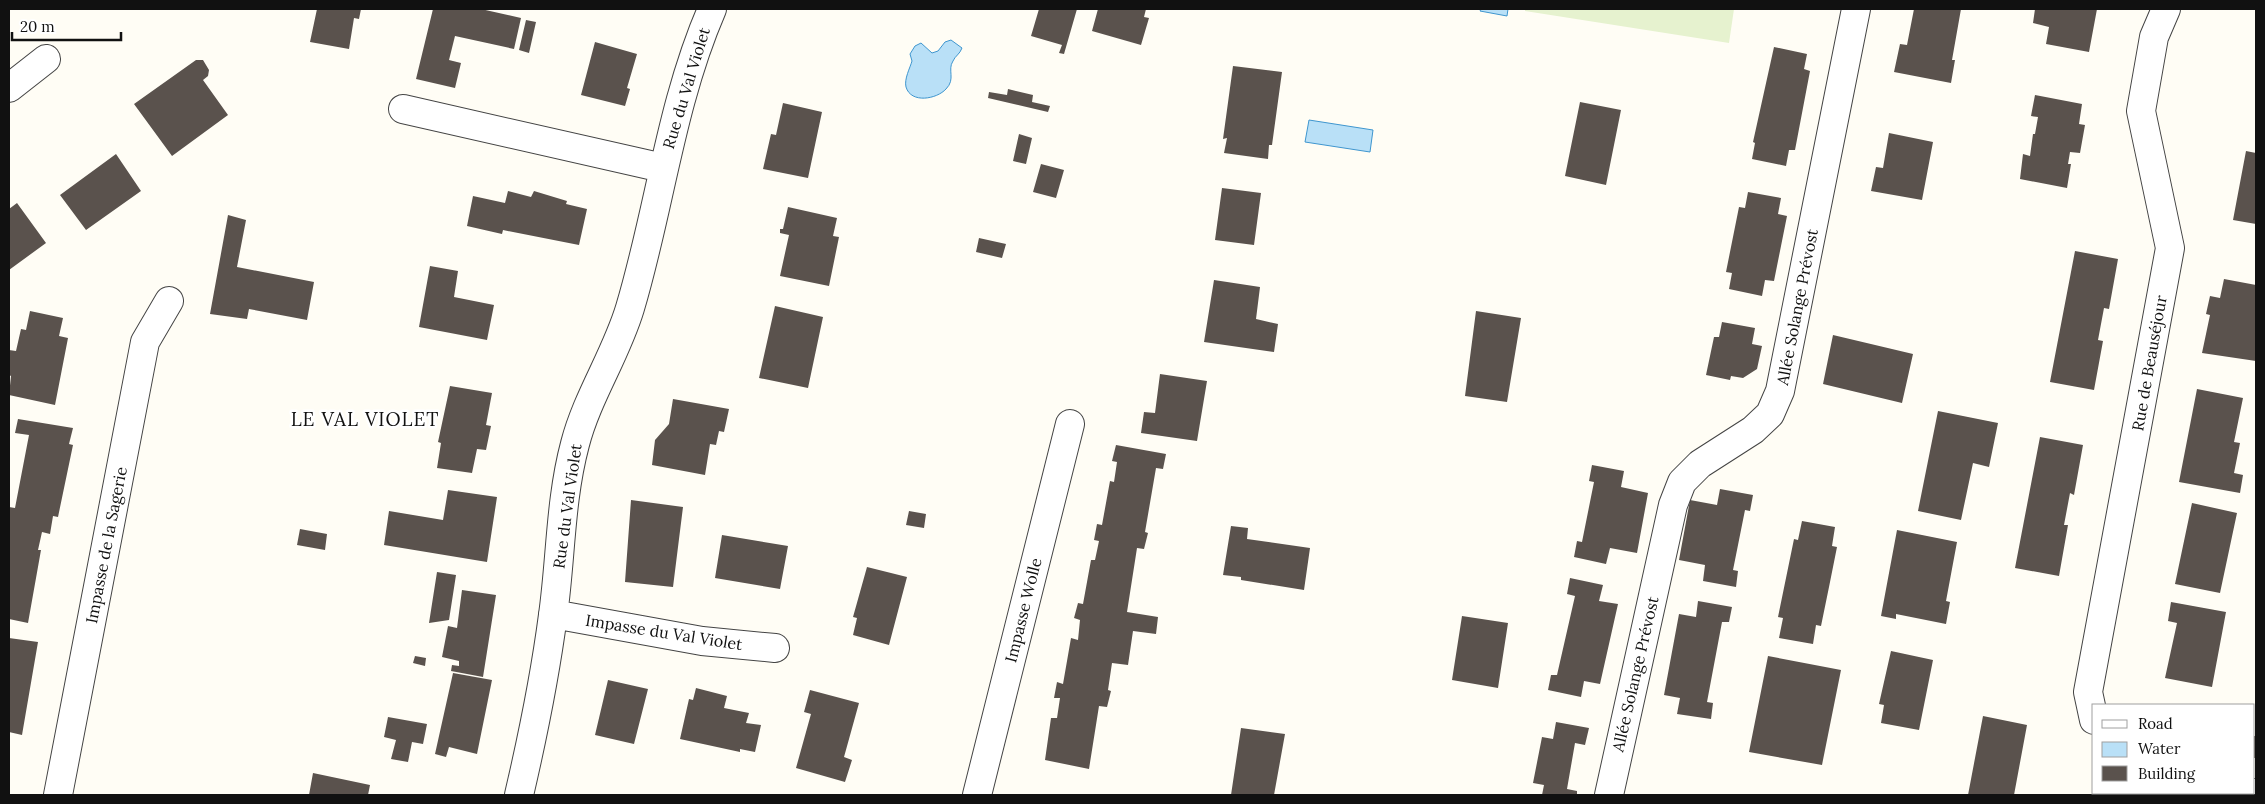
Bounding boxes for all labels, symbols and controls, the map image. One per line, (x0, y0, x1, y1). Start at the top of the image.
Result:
scale bar (12, 10, 121, 42)
text: 20 m (20, 17, 55, 36)
street label: Rue du Val Violet (658, 24, 714, 151)
street label: Allée Solange Prévost (1772, 226, 1822, 388)
street label: Rue de Beauséjour (2127, 294, 2171, 432)
district label: LE VAL VIOLET (291, 407, 439, 431)
street label: Rue du Val Violet (548, 441, 586, 570)
street label: Impasse de la Sagerie (81, 465, 131, 625)
street label: Impasse Wolle (1000, 555, 1046, 664)
street label: Allée Solange Prévost (1607, 594, 1663, 755)
street label: Impasse du Val Violet (584, 610, 745, 654)
legend (2092, 704, 2255, 794)
text: Road (2138, 714, 2173, 733)
text: Water (2138, 739, 2181, 758)
text: Building (2138, 764, 2196, 783)

